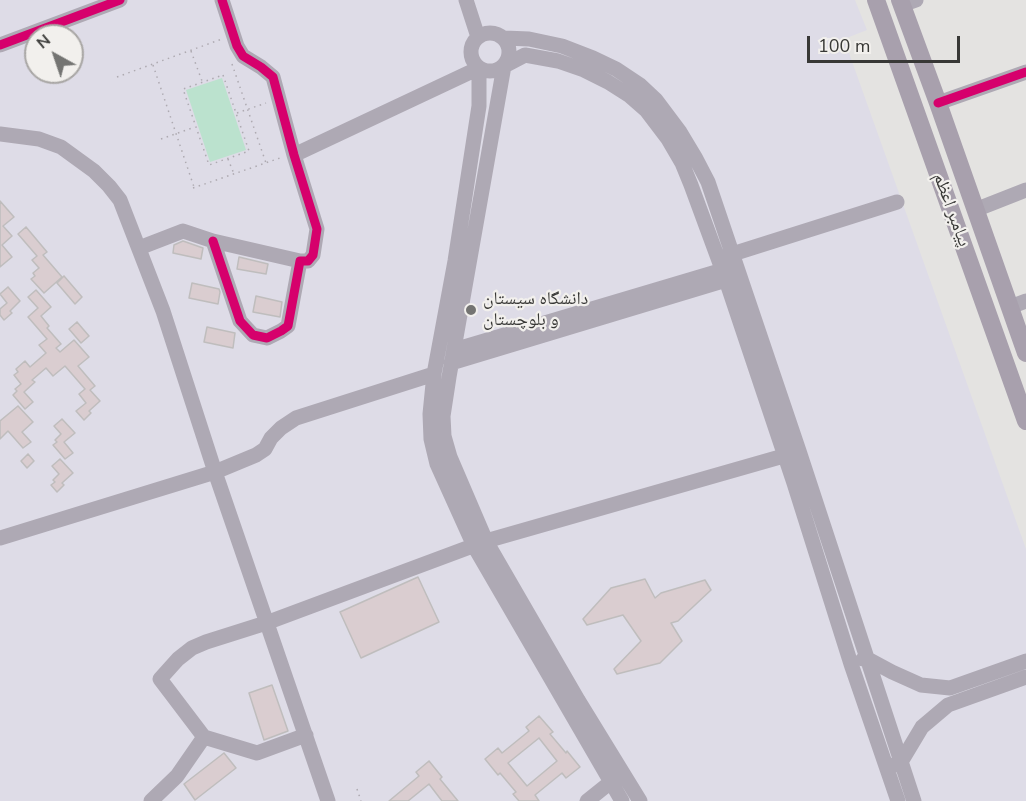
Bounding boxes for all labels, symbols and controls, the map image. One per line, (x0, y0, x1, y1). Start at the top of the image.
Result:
north arrow (24, 24, 84, 84)
scale bar (810, 24, 963, 62)
text: N (32, 29, 55, 54)
text: 100 m (818, 34, 870, 58)
street label: پیامبر اعظم (928, 170, 974, 250)
place label: دانشگاه سیستان و بلوچستان (483, 289, 588, 332)
marker: دانشگاه سیستان و بلوچستان (464, 303, 478, 317)

